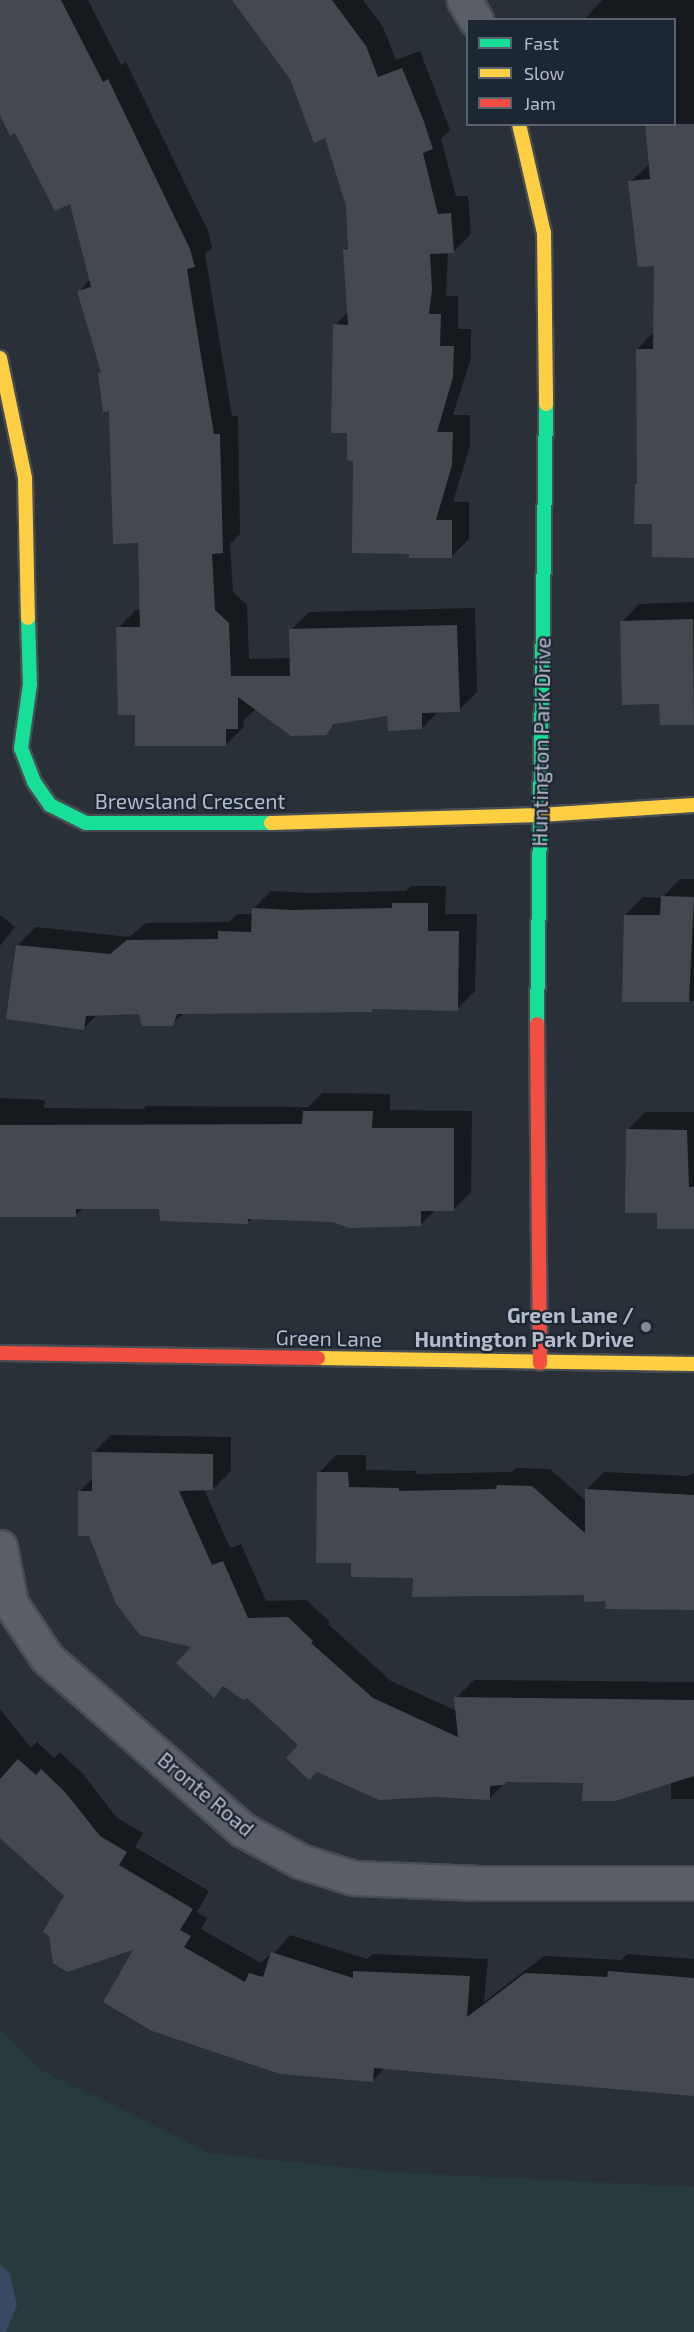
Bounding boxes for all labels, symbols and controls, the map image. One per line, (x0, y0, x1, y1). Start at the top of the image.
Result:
legend (466, 18, 676, 126)
text: Fast (524, 32, 559, 54)
text: Slow (524, 62, 564, 84)
text: Jam (524, 92, 556, 114)
street label: Huntington Park Drive (527, 637, 555, 847)
street label: Brewsland Crescent (95, 788, 285, 814)
place label: Green Lane / Huntington Park Drive (414, 1302, 634, 1352)
marker: Green Lane / Huntington Park Drive (639, 1320, 653, 1334)
street label: Green Lane (276, 1324, 382, 1352)
street label: Bronte Road (153, 1747, 259, 1841)

